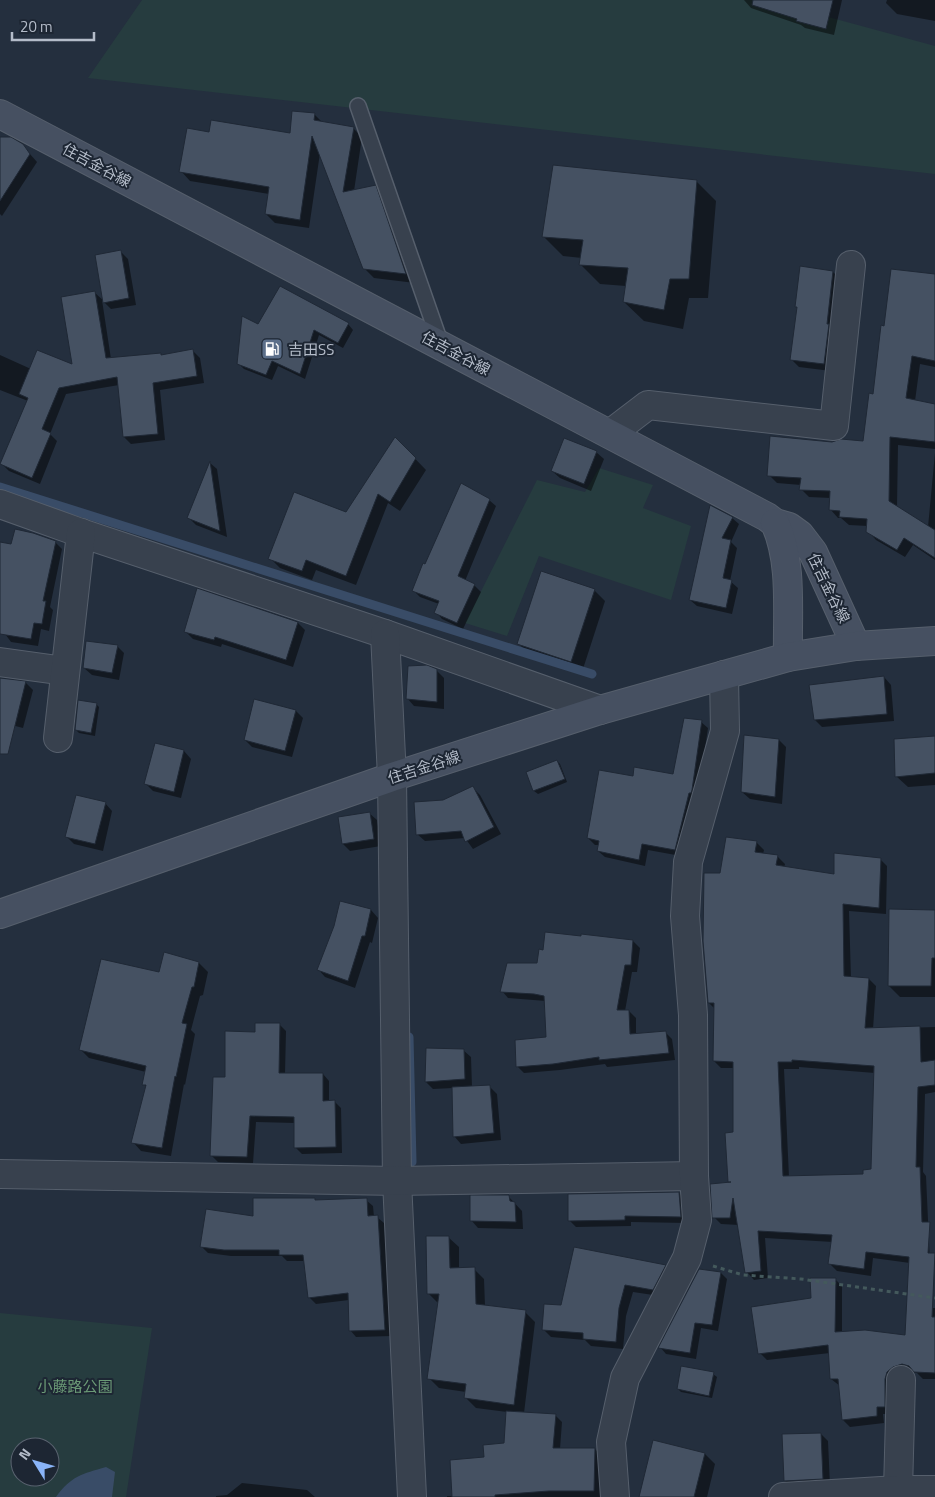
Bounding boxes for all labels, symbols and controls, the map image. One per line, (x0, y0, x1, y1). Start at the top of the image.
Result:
scale bar (12, 10, 95, 42)
text: 20 m (20, 15, 53, 38)
street label: 住吉金谷線 (58, 137, 136, 193)
street label: 住吉金谷線 (417, 325, 495, 381)
fuel station icon: 吉田SS (260, 337, 284, 361)
place label: 吉田SS (288, 338, 334, 361)
street label: 住吉金谷線 (802, 549, 856, 627)
street label: 住吉金谷線 (385, 744, 463, 790)
park label: 小藤路公園 (37, 1375, 113, 1398)
north arrow (10, 1437, 60, 1487)
text: N (13, 1444, 36, 1464)

